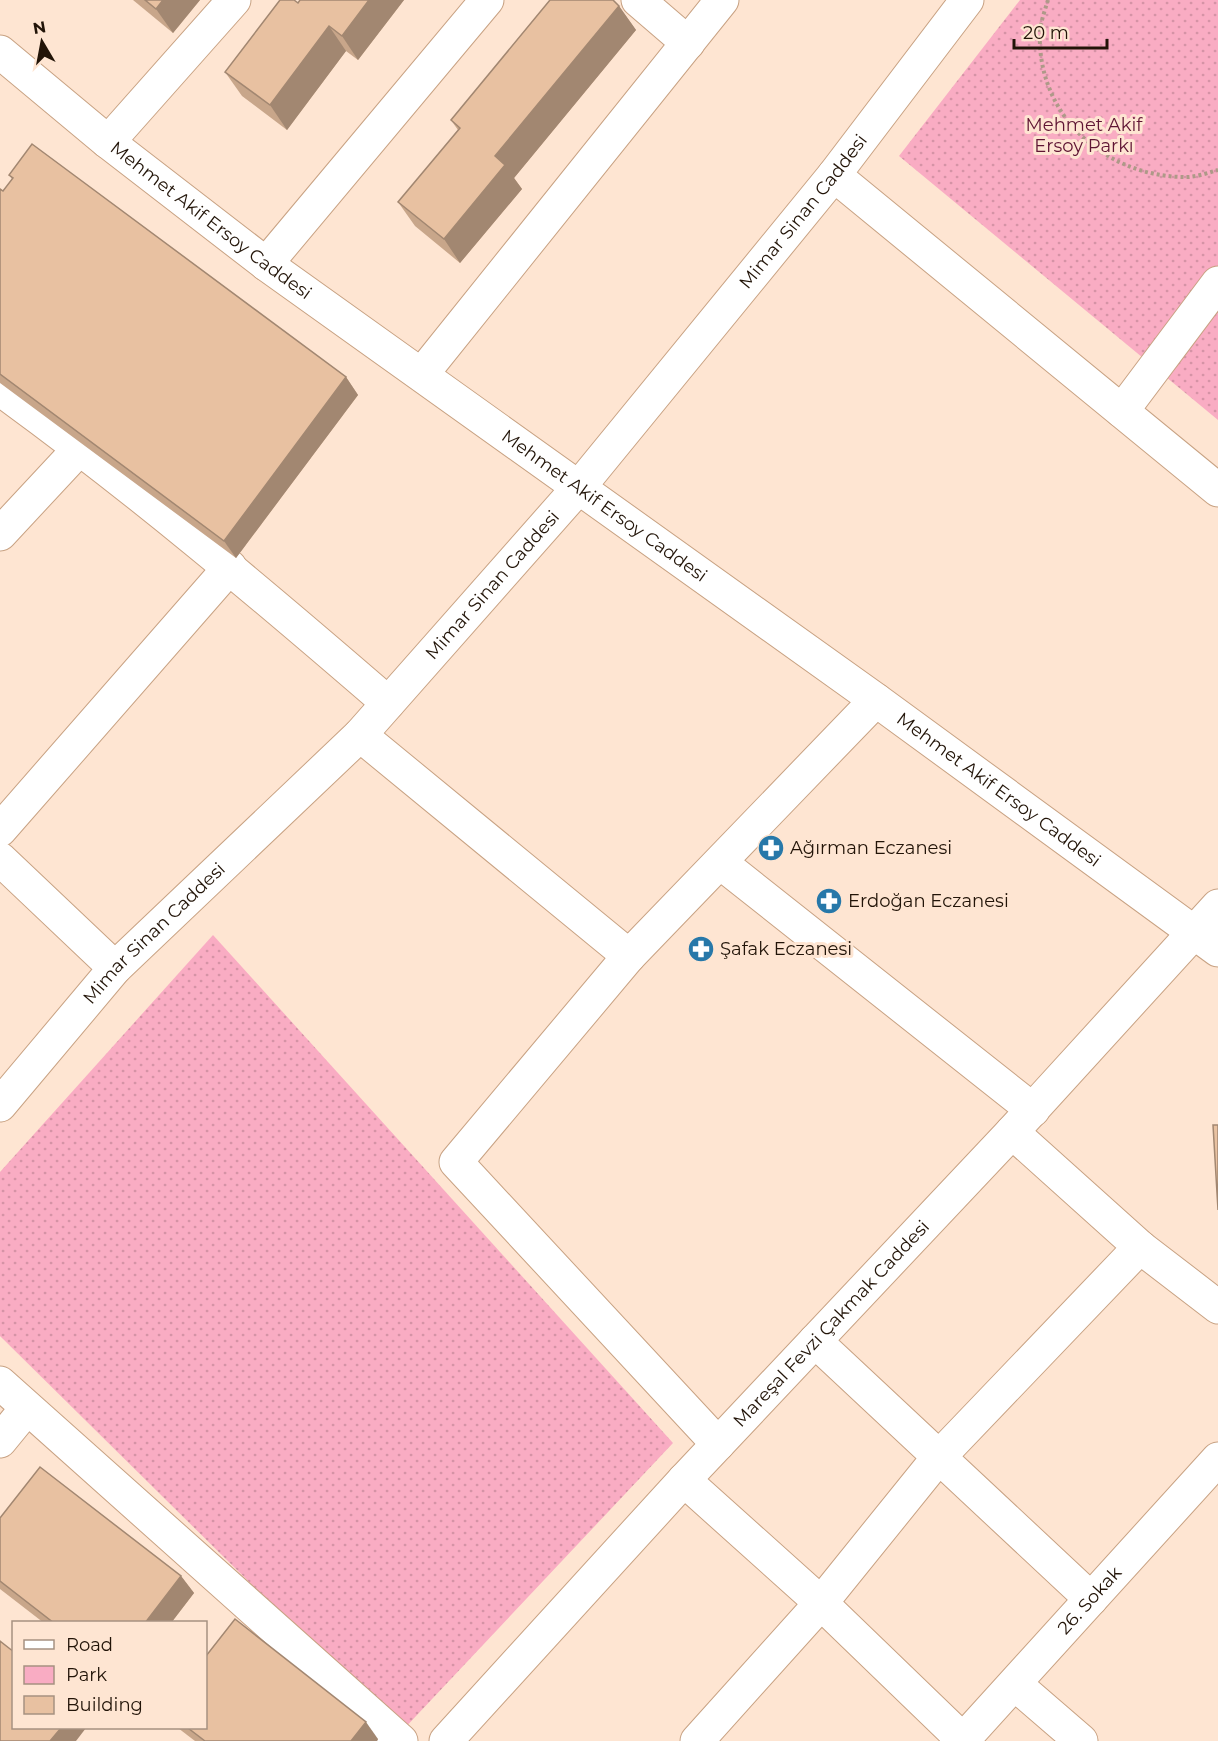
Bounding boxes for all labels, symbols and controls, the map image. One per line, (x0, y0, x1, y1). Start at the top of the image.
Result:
north arrow (12, 12, 72, 72)
scale bar (1014, 12, 1107, 50)
text: N (31, 17, 48, 38)
text: 20 m (1023, 22, 1069, 44)
park label: Mehmet Akif Ersoy Parkı (1026, 114, 1143, 157)
street label: Mimar Sinan Caddesi (735, 130, 872, 293)
street label: Mehmet Akif Ersoy Caddesi (106, 137, 316, 304)
street label: Mehmet Akif Ersoy Caddesi (497, 425, 711, 587)
street label: Mimar Sinan Caddesi (421, 506, 564, 664)
street label: Mehmet Akif Ersoy Caddesi (892, 708, 1105, 872)
pharmacy icon: Ağırman Eczanesi (756, 833, 786, 863)
place label: Ağırman Eczanesi (790, 837, 952, 859)
street label: Mimar Sinan Caddesi (79, 858, 230, 1008)
pharmacy icon: Erdoğan Eczanesi (814, 886, 844, 916)
place label: Erdoğan Eczanesi (848, 890, 1009, 912)
pharmacy icon: Şafak Eczanesi (686, 934, 716, 964)
place label: Şafak Eczanesi (720, 938, 852, 960)
street label: Mareşal Fevzi Çakmak Caddesi (729, 1216, 934, 1432)
street label: 26. Sokak (1053, 1562, 1126, 1639)
legend (12, 1621, 207, 1729)
text: Road (66, 1634, 113, 1656)
text: Park (66, 1664, 107, 1686)
text: Building (66, 1694, 143, 1716)

